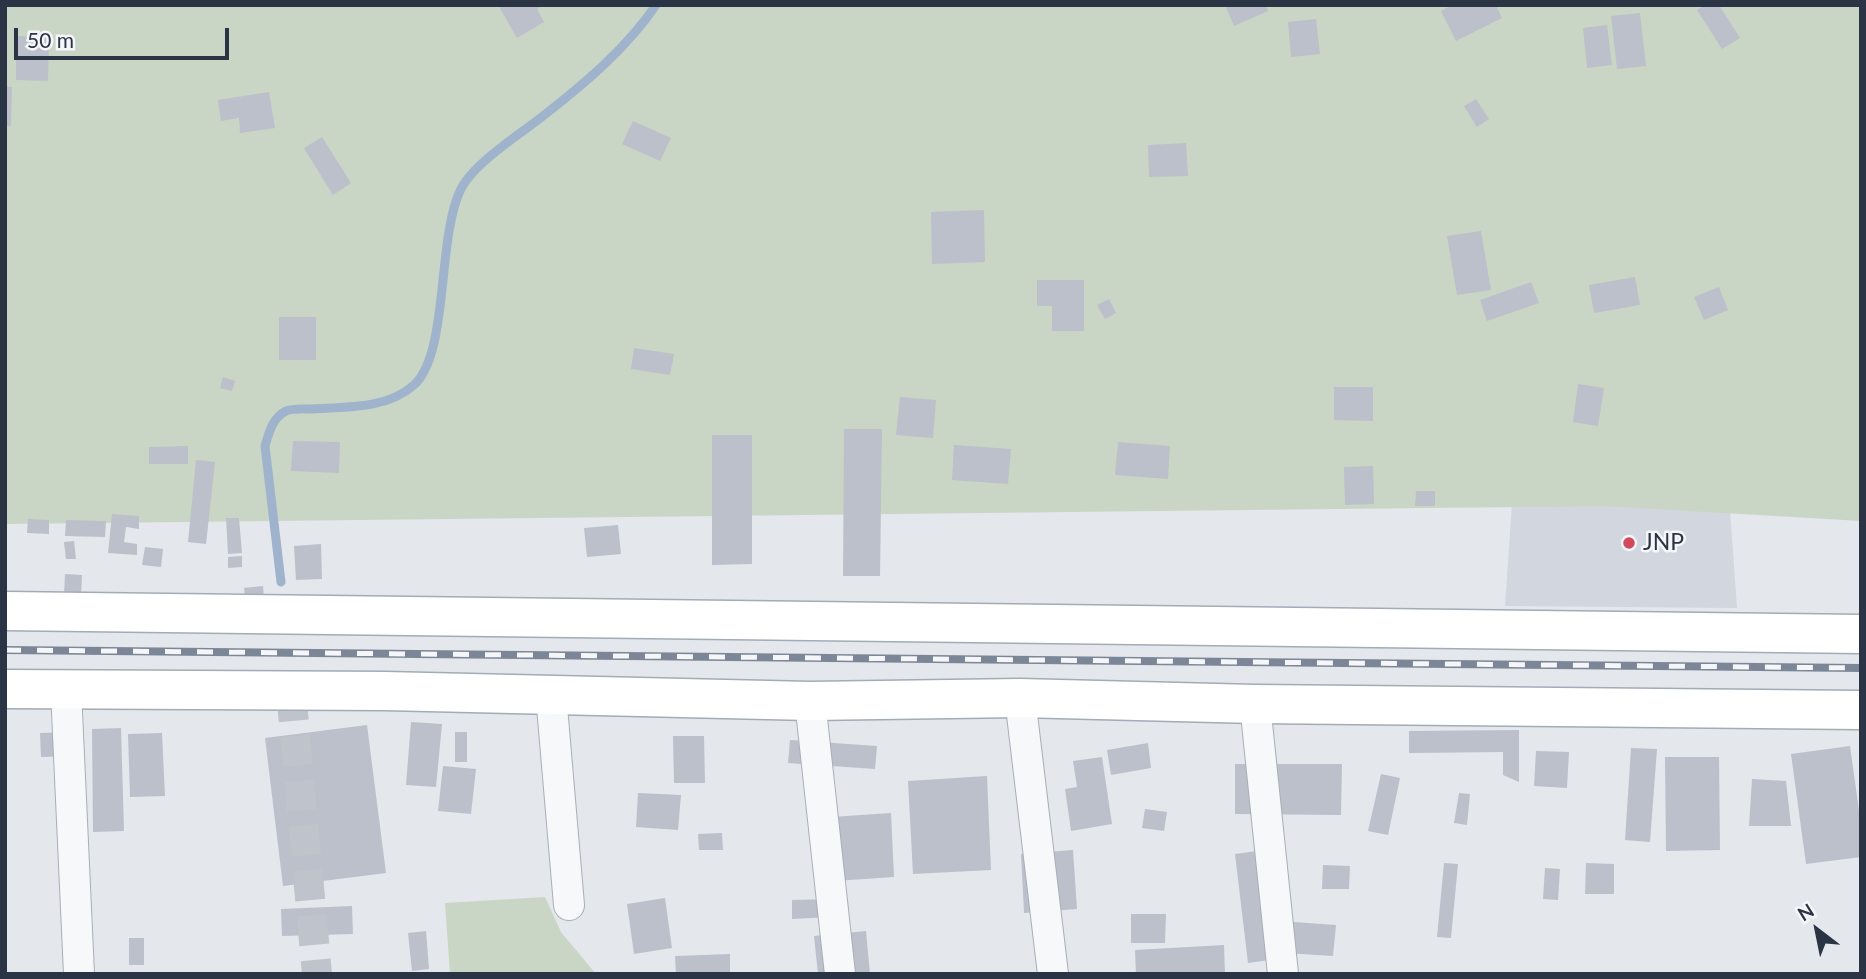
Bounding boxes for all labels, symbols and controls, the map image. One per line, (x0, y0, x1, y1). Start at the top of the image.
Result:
scale bar (18, 14, 233, 58)
text: 50 m (27, 27, 74, 52)
place label: JNP (1643, 529, 1684, 557)
marker: JNP (1621, 535, 1637, 551)
north arrow (1782, 895, 1852, 965)
text: N (1793, 898, 1818, 925)

